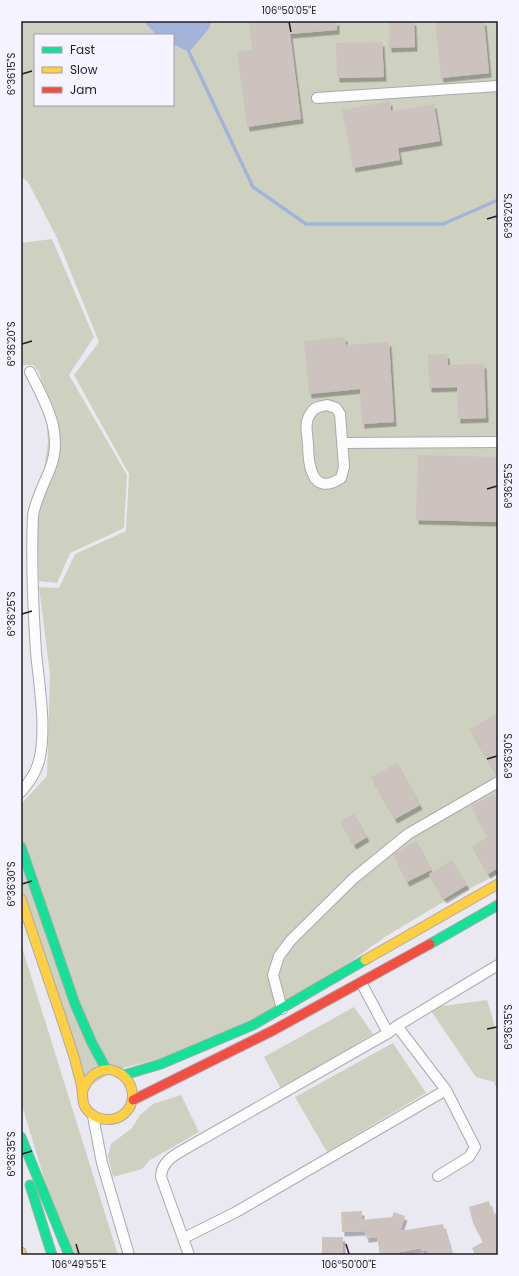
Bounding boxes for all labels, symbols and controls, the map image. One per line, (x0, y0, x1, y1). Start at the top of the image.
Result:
text: 106°50'05"E (262, 3, 316, 18)
legend (34, 34, 174, 106)
text: Fast (70, 41, 95, 58)
text: 6°36'15"S (4, 53, 19, 95)
text: Slow (70, 61, 98, 78)
text: Jam (70, 81, 97, 98)
text: 6°36'20"S (501, 193, 516, 239)
text: 6°36'20"S (4, 321, 19, 367)
text: 6°36'25"S (501, 463, 516, 509)
text: 6°36'25"S (4, 591, 19, 637)
text: 6°36'30"S (501, 733, 516, 779)
text: 6°36'30"S (4, 861, 19, 907)
text: 6°36'35"S (501, 1004, 516, 1050)
text: 6°36'35"S (4, 1131, 19, 1177)
text: 106°49'55"E (52, 1257, 106, 1272)
text: 106°50'00"E (322, 1257, 376, 1272)

